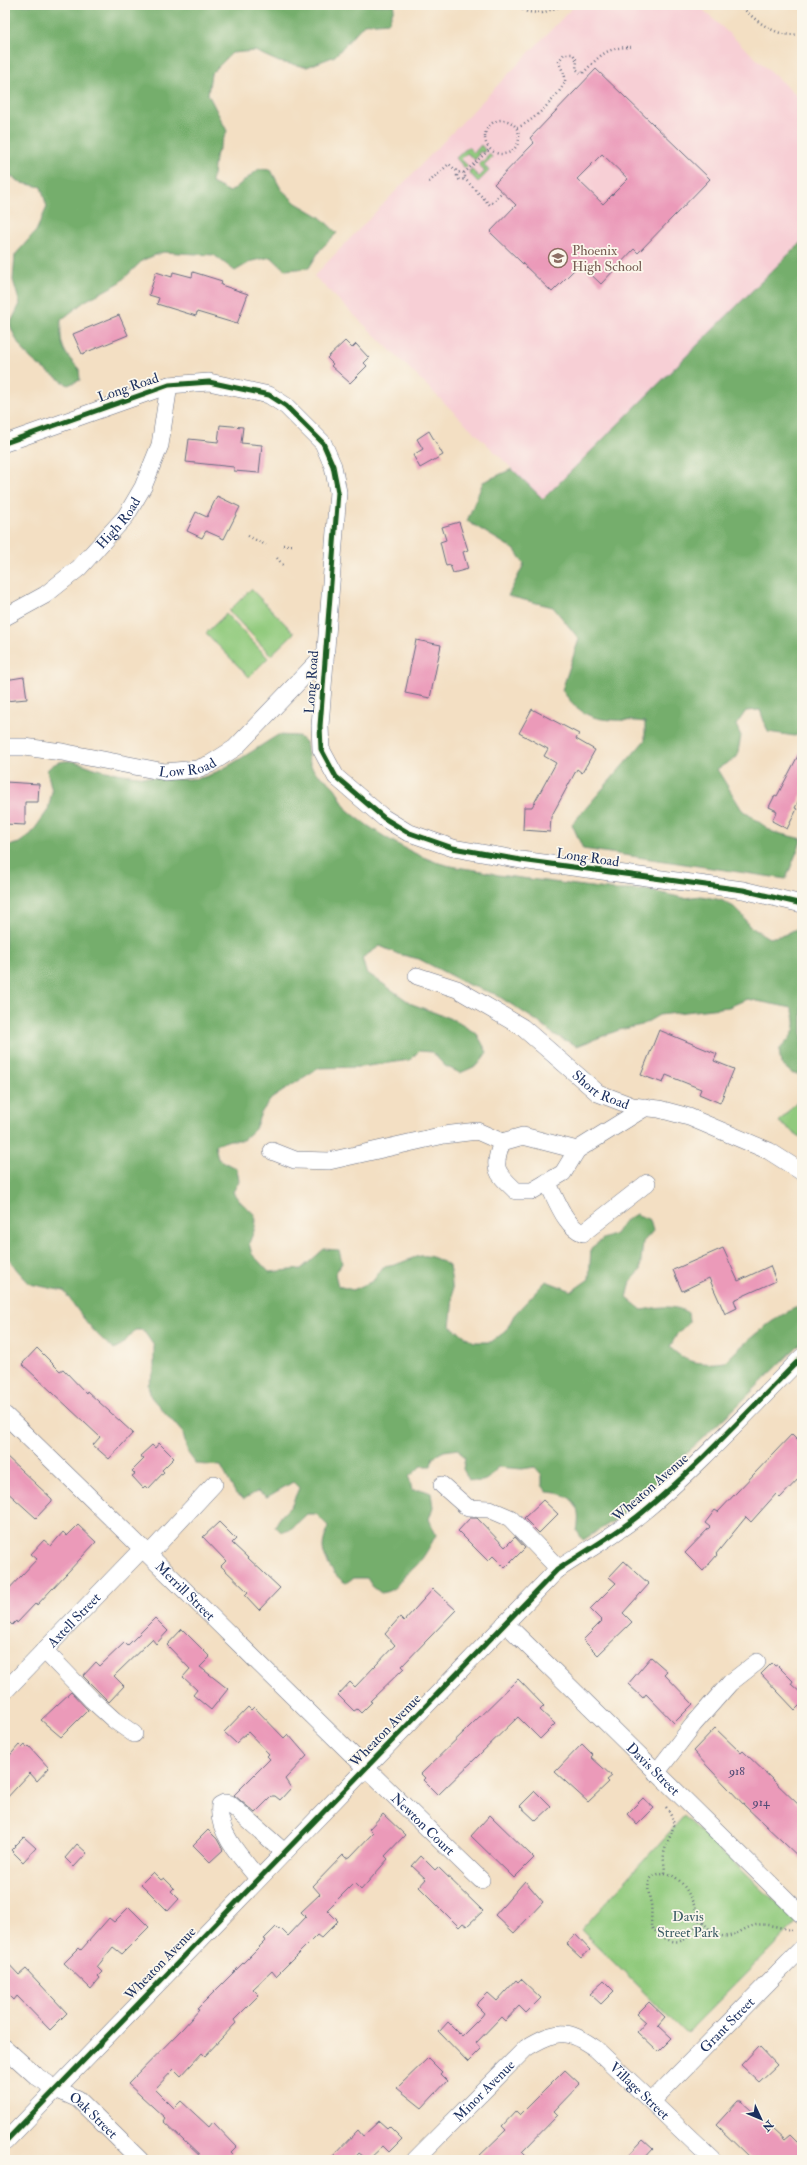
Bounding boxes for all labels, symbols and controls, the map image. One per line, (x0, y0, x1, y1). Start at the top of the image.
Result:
place label: Phoenix High School (572, 242, 643, 275)
school or university icon: Phoenix High School (547, 247, 569, 269)
street label: Long Road (95, 369, 161, 406)
street label: High Road (93, 494, 144, 552)
street label: Long Road (301, 650, 322, 714)
street label: Low Road (157, 754, 220, 782)
street label: Long Road (555, 845, 621, 870)
street label: Short Road (569, 1067, 632, 1113)
street label: Wheaton Avenue (608, 1450, 692, 1526)
street label: Merrill Street (152, 1558, 219, 1625)
street label: Axtell Street (43, 1589, 105, 1652)
street label: Wheaton Avenue (345, 1690, 425, 1771)
street label: Davis Street (623, 1739, 684, 1800)
house number: 918 (728, 1764, 745, 1779)
street label: Newton Court (387, 1790, 459, 1859)
house number: 914 (752, 1795, 770, 1810)
park label: Davis Street Park (657, 1908, 719, 1941)
street label: Wheaton Avenue (120, 1923, 200, 2004)
street label: Grant Street (696, 1993, 759, 2056)
street label: Minor Avenue (450, 2056, 519, 2125)
street label: Village Street (606, 2059, 673, 2124)
street label: Oak Street (67, 2088, 121, 2143)
north arrow (741, 2099, 781, 2139)
text: N (759, 2117, 777, 2134)

